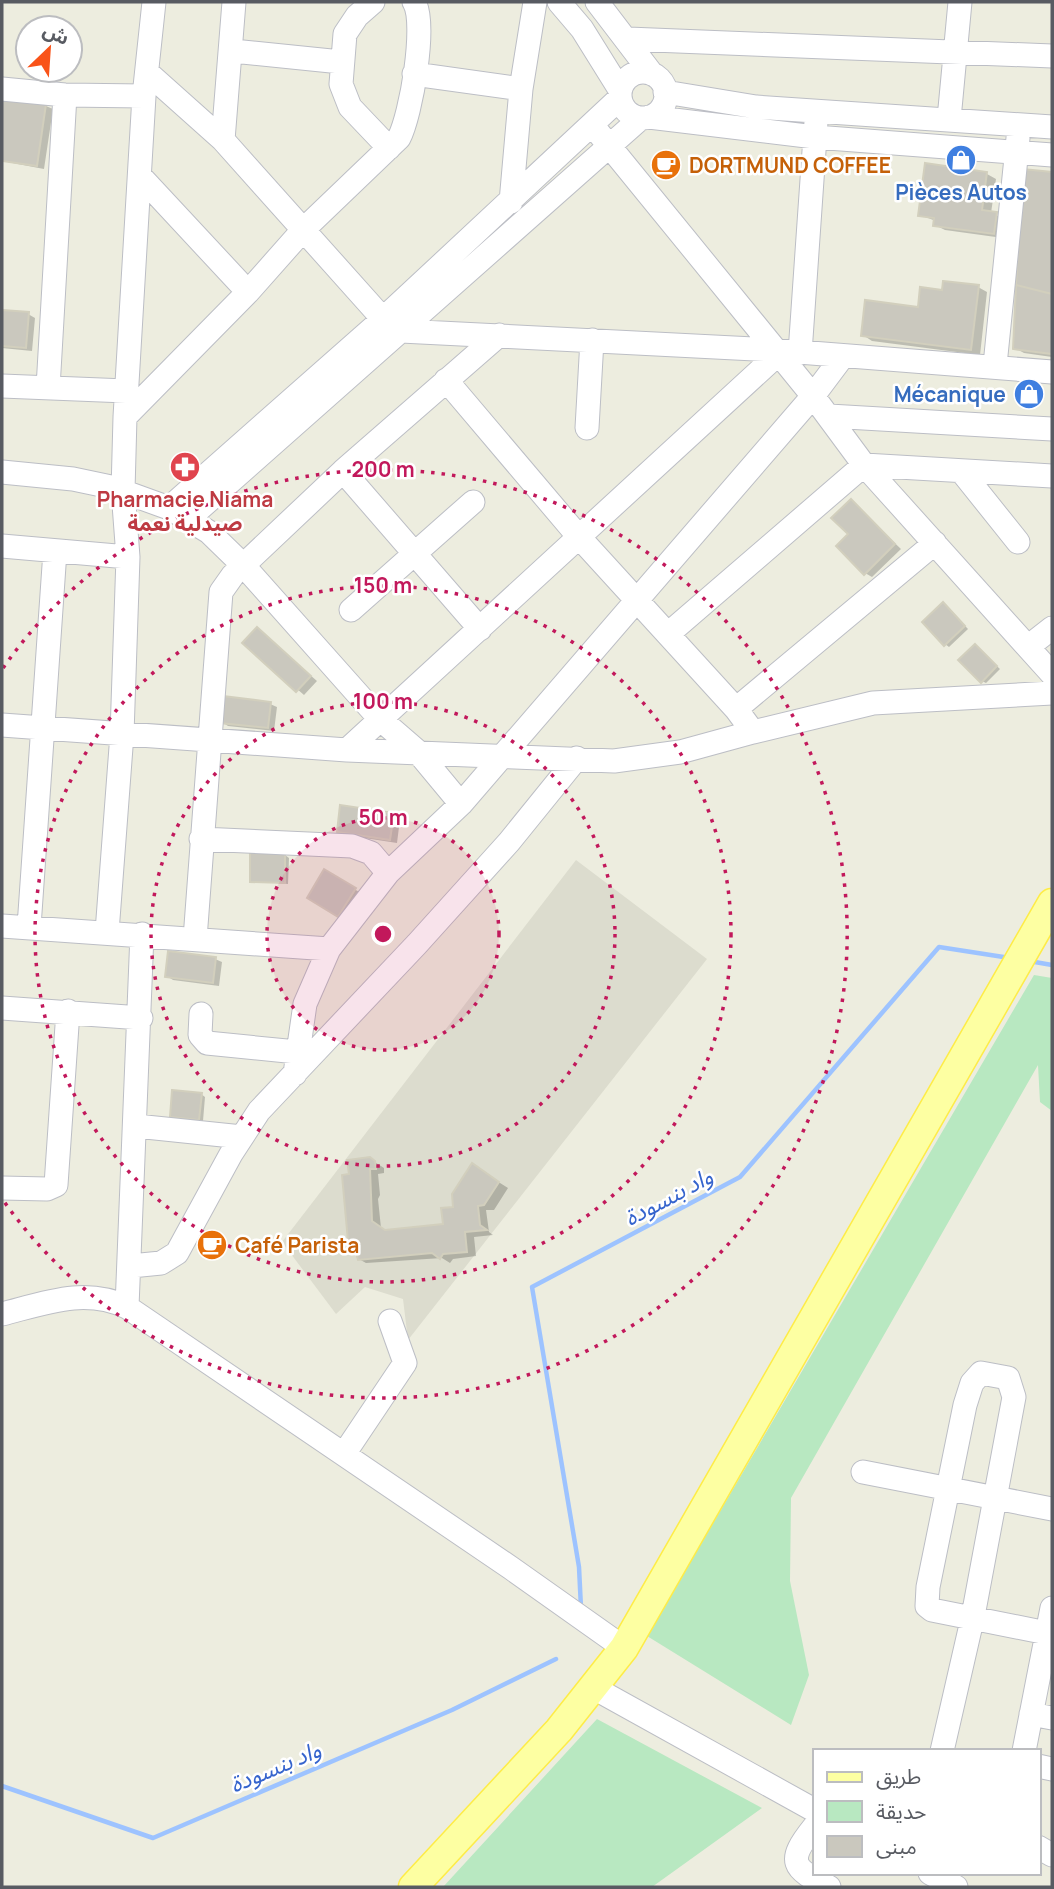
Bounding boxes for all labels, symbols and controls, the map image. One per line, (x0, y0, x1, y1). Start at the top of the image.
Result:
north arrow (14, 14, 84, 84)
text: ش (39, 16, 73, 51)
shop icon: Pièces Autos (944, 143, 978, 177)
cafe icon: DORTMUND COFFEE (649, 148, 683, 182)
place label: DORTMUND COFFEE (689, 151, 891, 179)
place label: Pièces Autos (895, 178, 1027, 206)
shop icon: Mécanique (1012, 377, 1046, 411)
place label: Mécanique (894, 380, 1006, 408)
pharmacy icon: Pharmacie Niama صيدلية نعمة (168, 450, 202, 484)
text: 200 m (351, 455, 415, 483)
place label: Pharmacie Niama صيدلية نعمة (97, 485, 273, 537)
text: 150 m (354, 571, 412, 599)
text: 100 m (353, 687, 413, 715)
text: 50 m (358, 803, 408, 831)
centre of rings (371, 922, 395, 946)
water label: واد بنسودة (618, 1159, 718, 1233)
cafe icon: Café Parista (195, 1228, 229, 1262)
place label: Café Parista (235, 1231, 359, 1259)
water label: واد بنسودة (225, 1732, 325, 1800)
legend (813, 1749, 1040, 1875)
text: طريق (876, 1762, 921, 1790)
text: حديقة (876, 1797, 926, 1825)
text: مبنى (876, 1832, 917, 1860)

